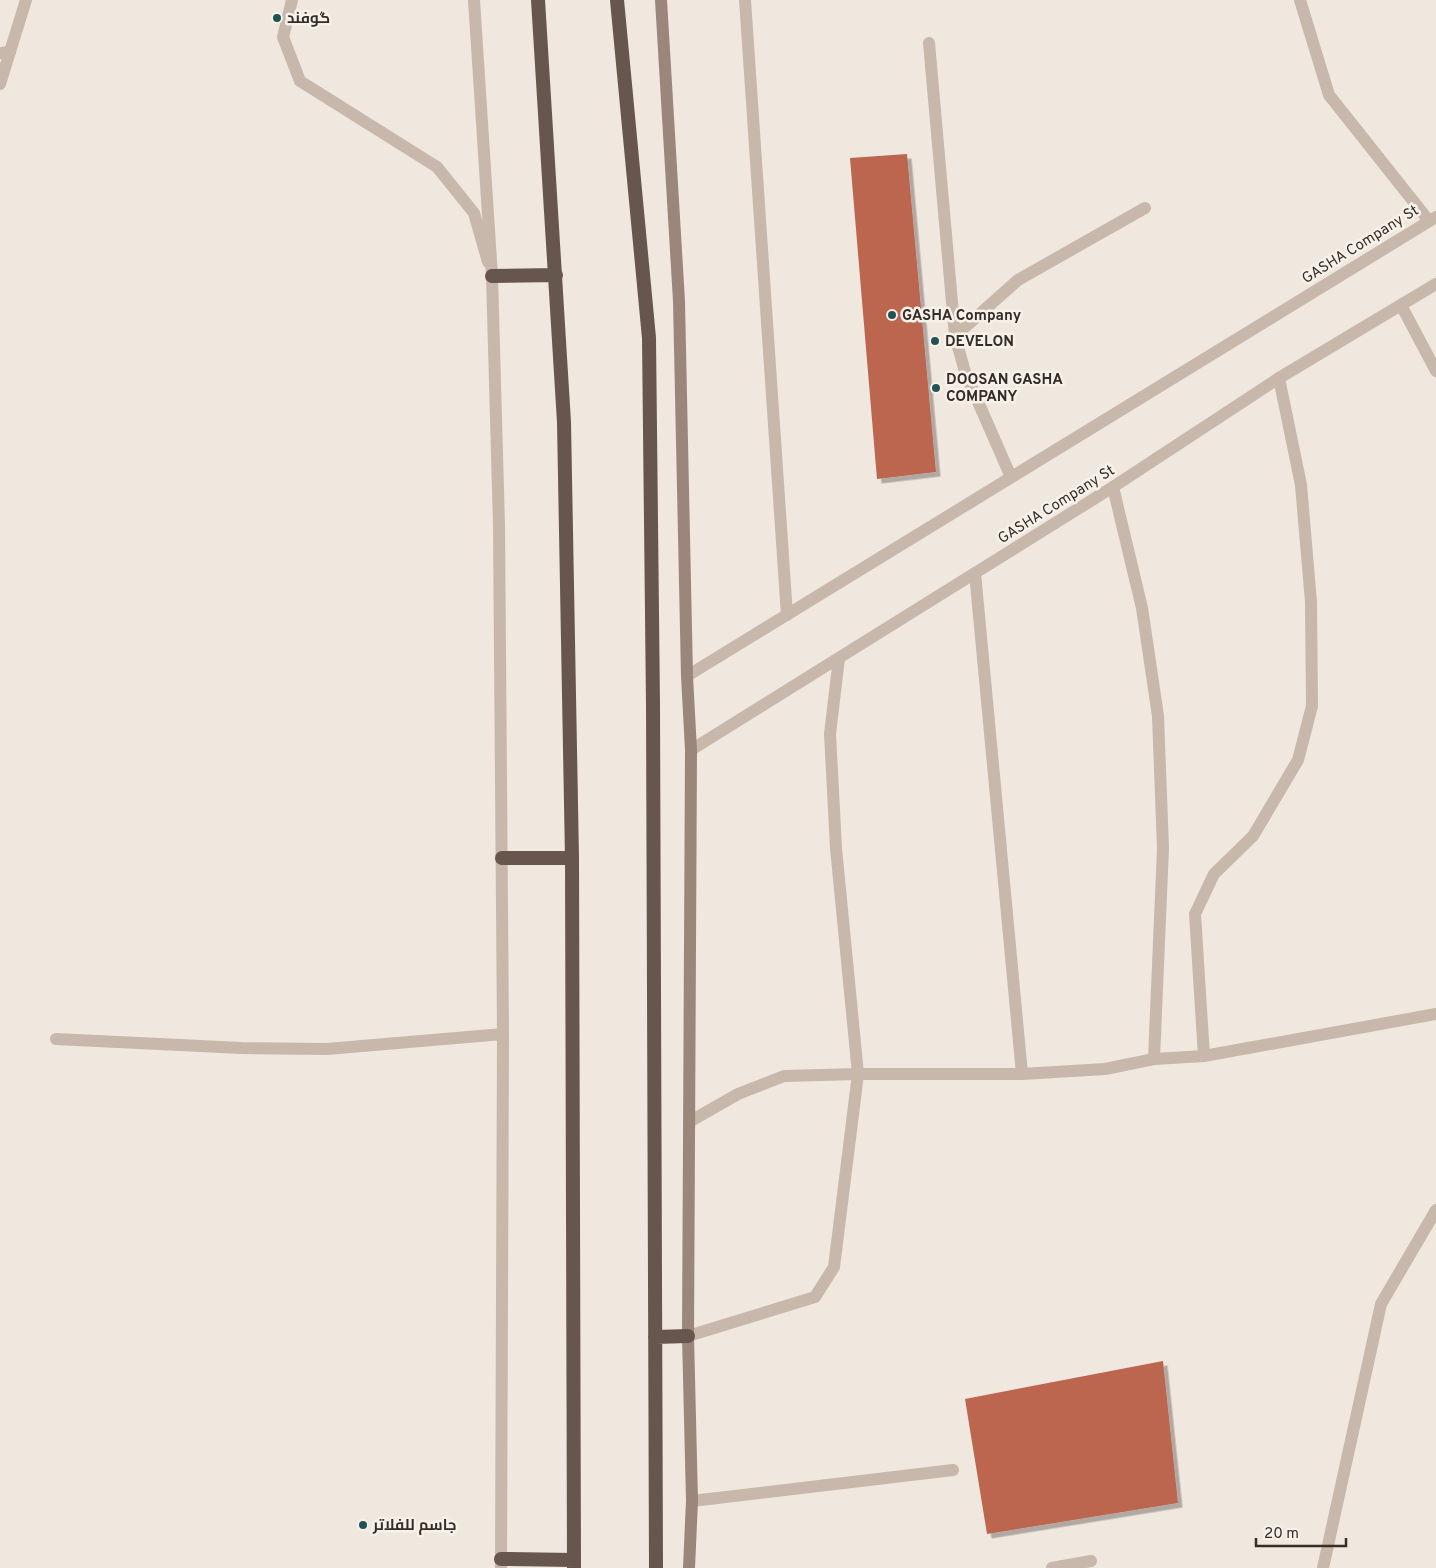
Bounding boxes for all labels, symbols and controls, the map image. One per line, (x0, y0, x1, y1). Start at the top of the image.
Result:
place label: گوفند (287, 10, 330, 29)
marker: گوفند (271, 12, 283, 24)
street label: GASHA Company St (1299, 202, 1423, 289)
place label: GASHA Company (902, 307, 1022, 326)
marker: GASHA Company (886, 309, 898, 321)
place label: DEVELON (945, 333, 1014, 352)
marker: DEVELON (929, 335, 941, 347)
place label: DOOSAN GASHA COMPANY (946, 371, 1063, 407)
marker: DOOSAN GASHA COMPANY (930, 382, 942, 394)
street label: GASHA Company St (995, 462, 1119, 549)
scale bar (1256, 1516, 1346, 1548)
place label: جاسم للفلاتر (372, 1517, 456, 1536)
marker: جاسم للفلاتر (357, 1519, 369, 1531)
text: 20 m (1264, 1525, 1299, 1544)

